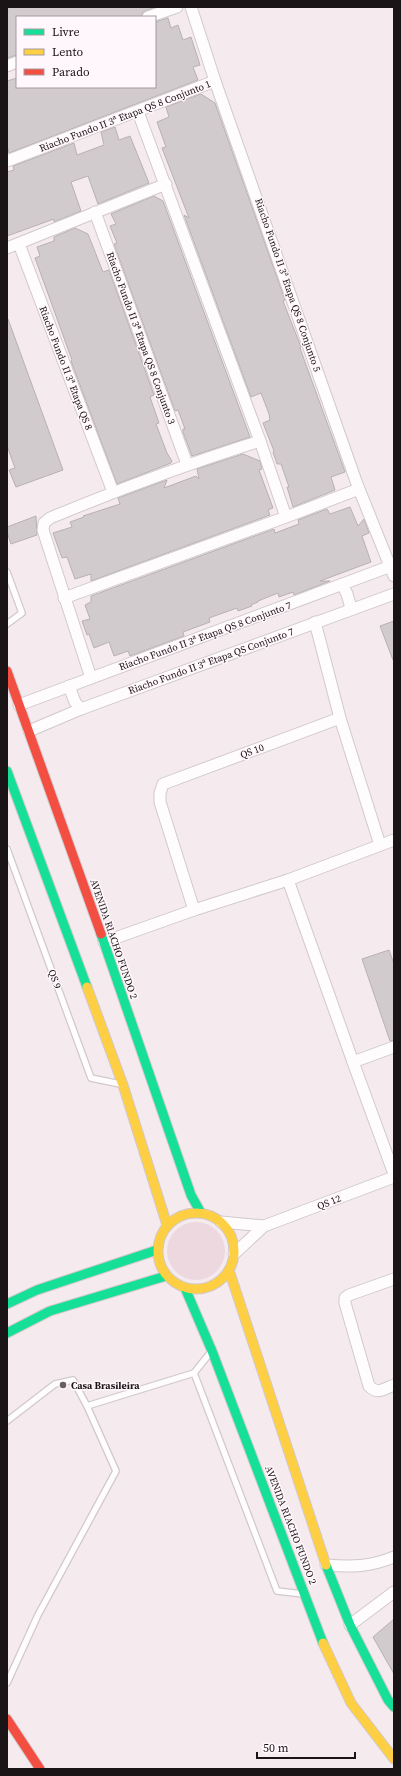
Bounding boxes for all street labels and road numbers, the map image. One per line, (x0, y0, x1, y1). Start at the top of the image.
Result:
street label: Riacho Fundo II 3ª Etapa QS 8 Conjunto 1 (37, 77, 213, 155)
street label: Riacho Fundo II 3ª Etapa QS 8 Conjunto 5 (252, 197, 324, 373)
street label: Riacho Fundo II 3ª Etapa QS 8 Conjunto 3 (104, 250, 178, 426)
street label: Riacho Fundo II 3ª Etapa QS 8 (36, 304, 96, 432)
street label: Riacho Fundo II 3ª Etapa QS 8 Conjunto 7 (117, 599, 293, 673)
street label: Riacho Fundo II 3ª Etapa QS Conjunto 7 (126, 625, 296, 697)
street label: QS 10 (238, 741, 266, 761)
street label: AVENIDA RIACHO FUNDO 2 (87, 877, 141, 1001)
street label: QS 9 (46, 968, 64, 990)
street label: QS 12 (315, 1192, 343, 1212)
street label: AVENIDA RIACHO FUNDO 2 (262, 1464, 320, 1586)

